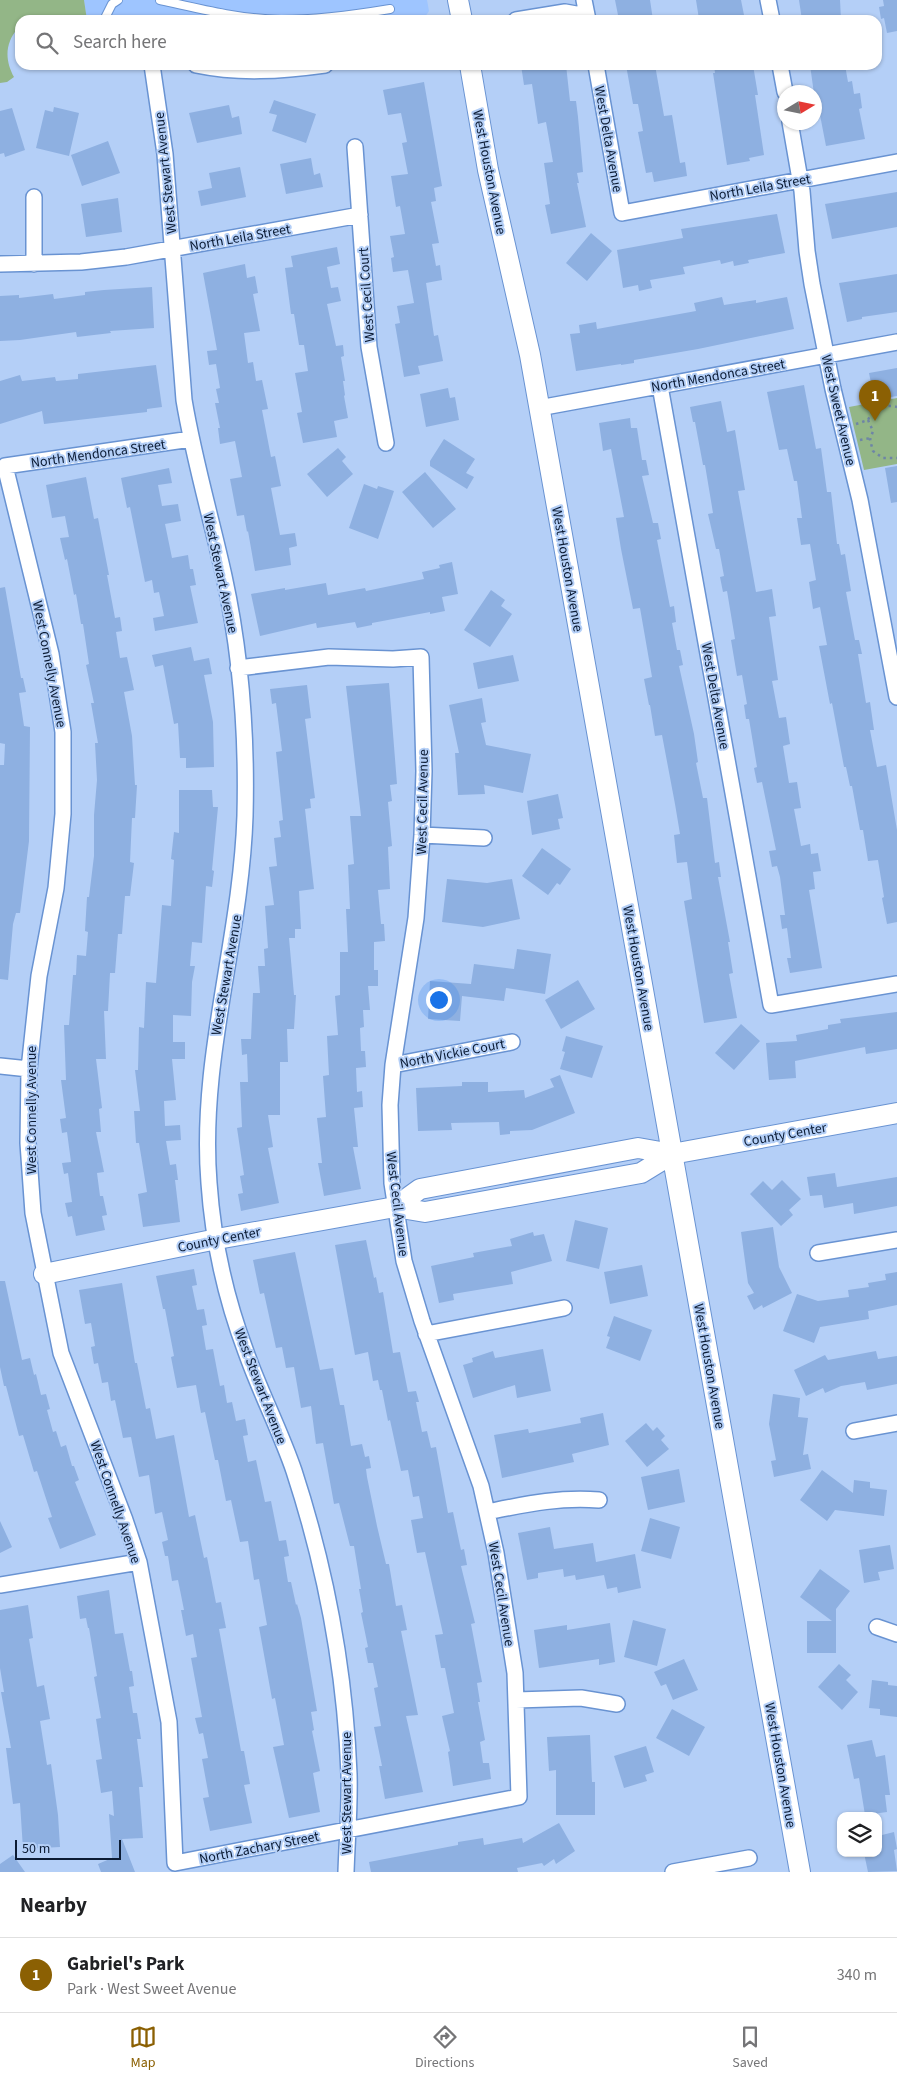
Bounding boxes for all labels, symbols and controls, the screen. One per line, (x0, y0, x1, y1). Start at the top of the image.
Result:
search box (15, 15, 882, 70)
icon: search (33, 29, 61, 57)
text: Search here (73, 29, 167, 56)
street label: West Delta Avenue (589, 84, 627, 194)
north arrow (777, 85, 822, 130)
street label: West Houston Avenue (467, 108, 511, 236)
street label: West Stewart Avenue (150, 111, 182, 235)
street label: North Leila Street (708, 169, 812, 207)
street label: North Leila Street (188, 219, 292, 257)
street label: West Cecil Court (354, 247, 380, 343)
street label: West Sweet Avenue (816, 353, 860, 468)
street label: North Mendonca Street (650, 354, 787, 398)
pin: 1 (859, 380, 891, 421)
street label: North Mendonca Street (30, 435, 167, 473)
street label: West Houston Avenue (546, 505, 588, 633)
street label: West Stewart Avenue (198, 511, 243, 635)
street label: West Connelly Avenue (27, 599, 71, 729)
street label: West Delta Avenue (696, 641, 734, 751)
street label: West Cecil Avenue (412, 749, 434, 855)
street label: West Houston Avenue (617, 904, 659, 1032)
street label: West Stewart Avenue (207, 913, 247, 1037)
your location (426, 987, 452, 1013)
street label: North Vickie Court (398, 1034, 507, 1074)
street label: West Connelly Avenue (22, 1046, 42, 1174)
street label: County Center (742, 1118, 828, 1152)
street label: West Cecil Avenue (381, 1151, 413, 1258)
street label: County Center (176, 1222, 262, 1258)
street label: West Houston Avenue (688, 1302, 730, 1430)
street label: West Stewart Avenue (229, 1326, 291, 1447)
street label: West Connelly Avenue (85, 1438, 145, 1566)
street label: West Cecil Avenue (483, 1541, 519, 1648)
street label: West Houston Avenue (759, 1701, 801, 1829)
street label: West Stewart Avenue (337, 1732, 357, 1854)
map controls (837, 1812, 882, 1857)
button: layers (837, 1812, 882, 1857)
street label: North Zachary Street (198, 1827, 321, 1869)
scale bar (15, 1837, 121, 1860)
text: 50 m (22, 1839, 50, 1859)
text: Nearby (20, 1890, 87, 1920)
text: Gabriel's Park (67, 1951, 184, 1978)
text: 1 (32, 1964, 40, 1986)
text: 340 m (837, 1964, 877, 1986)
text: Park · West Sweet Avenue (67, 1978, 236, 2000)
tab: Map (129, 2023, 157, 2073)
tab: Directions (415, 2023, 474, 2073)
tab: Saved (732, 2023, 768, 2073)

